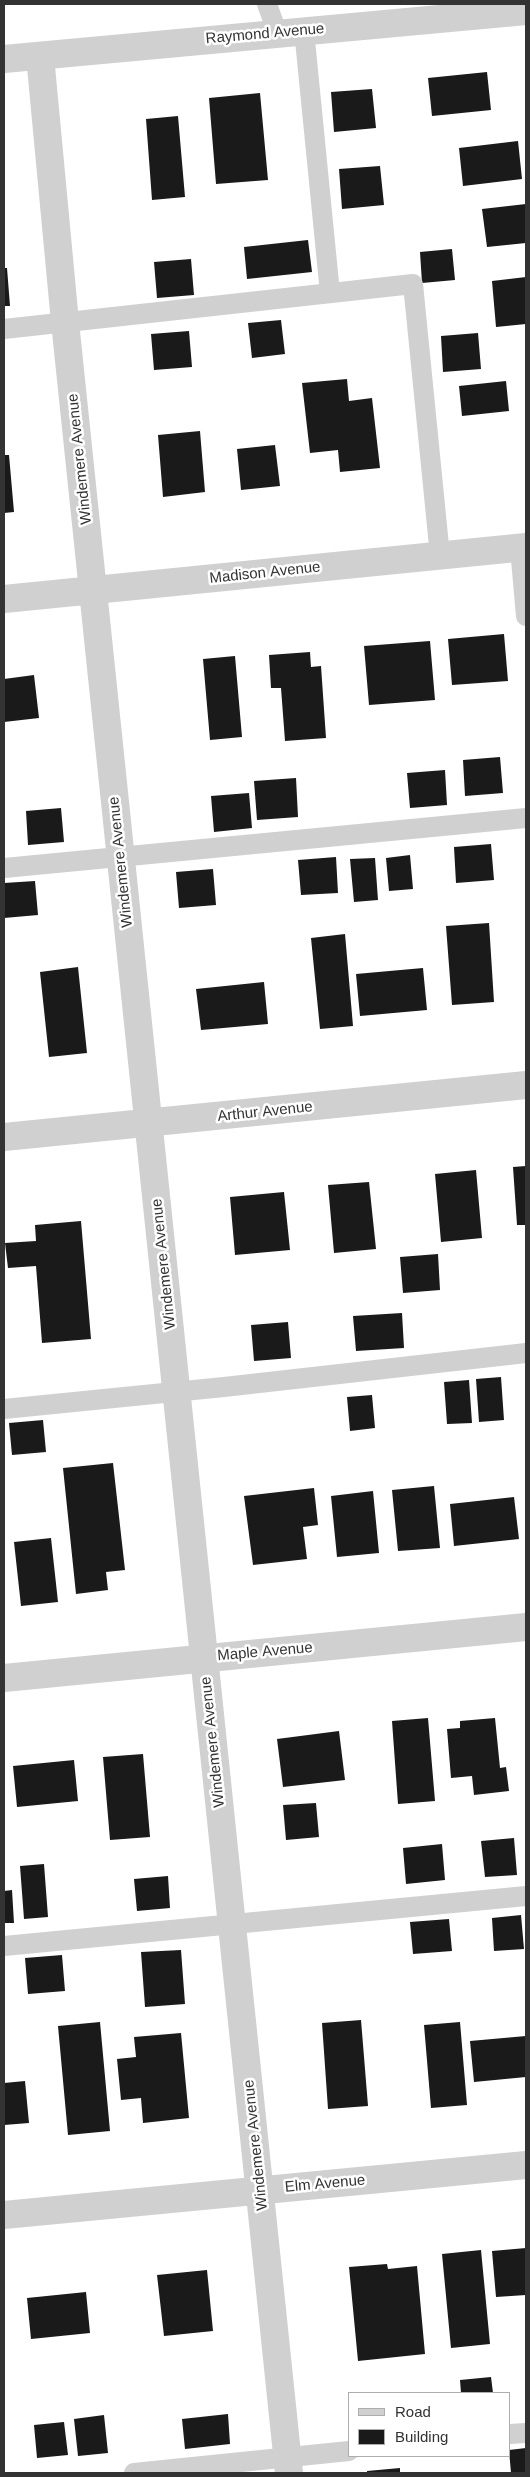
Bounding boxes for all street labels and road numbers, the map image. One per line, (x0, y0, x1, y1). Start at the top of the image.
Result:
street label: Raymond Avenue (205, 20, 325, 48)
street label: Windemere Avenue (64, 393, 96, 525)
street label: Madison Avenue (209, 558, 321, 588)
street label: Windemere Avenue (105, 796, 137, 928)
street label: Arthur Avenue (217, 1098, 313, 1126)
street label: Windemere Avenue (148, 1198, 180, 1330)
street label: Maple Avenue (217, 1639, 313, 1665)
street label: Windemere Avenue (197, 1676, 229, 1808)
street label: Windemere Avenue (240, 2079, 272, 2211)
street label: Elm Avenue (284, 2172, 366, 2196)

